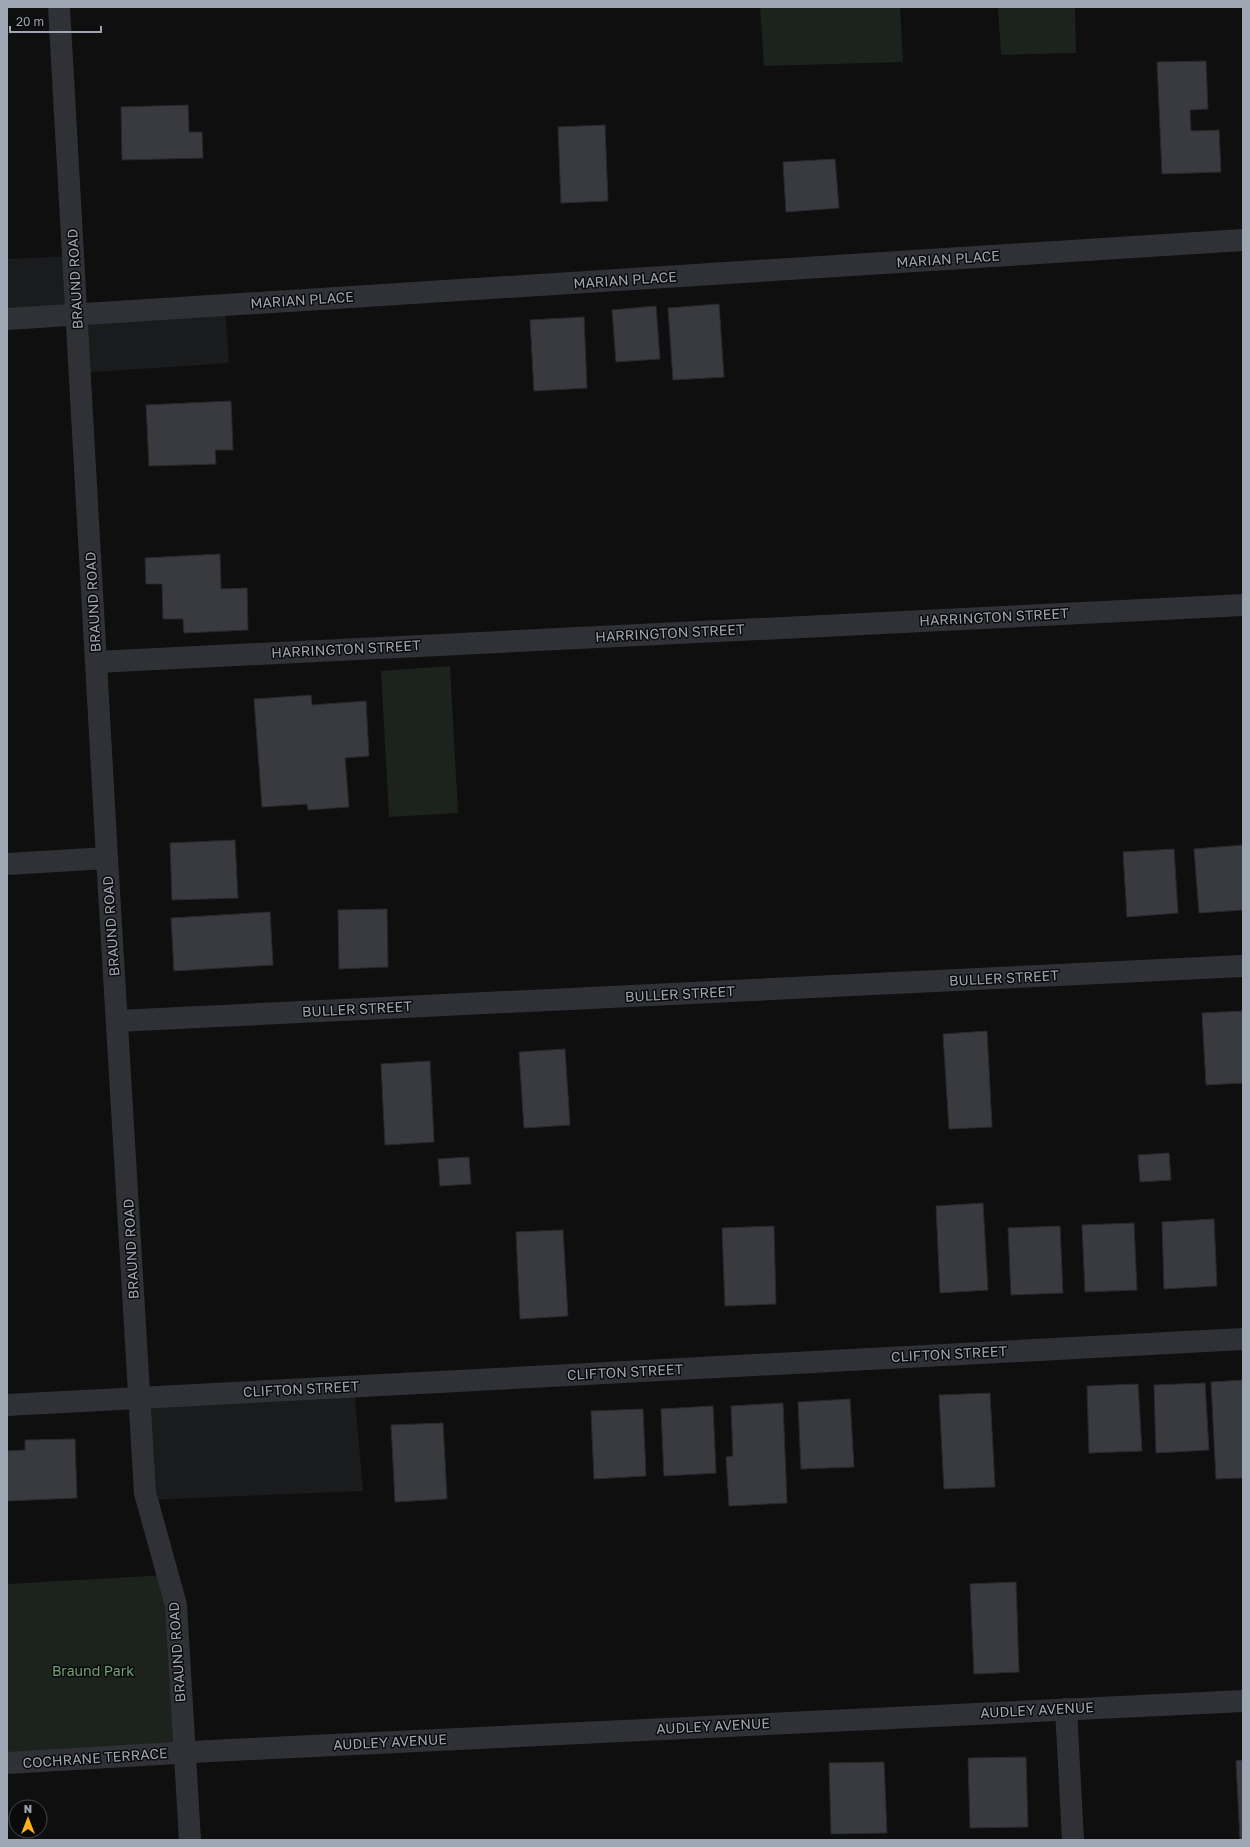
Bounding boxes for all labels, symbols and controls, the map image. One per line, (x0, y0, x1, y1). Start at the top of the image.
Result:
scale bar (10, 8, 101, 34)
text: 20 m (16, 14, 44, 29)
street label: BRAUND ROAD (63, 228, 86, 330)
street label: MARIAN PLACE (896, 246, 1000, 271)
street label: MARIAN PLACE (573, 267, 677, 292)
street label: MARIAN PLACE (250, 287, 354, 312)
street label: BRAUND ROAD (81, 551, 104, 653)
street label: HARRINGTON STREET (919, 604, 1069, 629)
street label: HARRINGTON STREET (595, 620, 745, 645)
street label: HARRINGTON STREET (271, 636, 421, 661)
street label: BRAUND ROAD (99, 875, 122, 977)
street label: BULLER STREET (949, 966, 1060, 989)
street label: BULLER STREET (625, 982, 736, 1005)
street label: BULLER STREET (302, 997, 413, 1020)
street label: BRAUND ROAD (119, 1198, 142, 1300)
street label: CLIFTON STREET (890, 1342, 1008, 1365)
street label: CLIFTON STREET (566, 1360, 684, 1383)
street label: CLIFTON STREET (242, 1377, 360, 1400)
street label: BRAUND ROAD (165, 1601, 188, 1703)
park label: Braund Park (52, 1662, 134, 1679)
street label: AUDLEY AVENUE (980, 1698, 1094, 1721)
street label: AUDLEY AVENUE (656, 1714, 770, 1737)
street label: AUDLEY AVENUE (333, 1730, 447, 1753)
street label: COCHRANE TERRACE (22, 1744, 168, 1771)
north arrow (8, 1799, 48, 1839)
text: N (24, 1802, 32, 1815)

